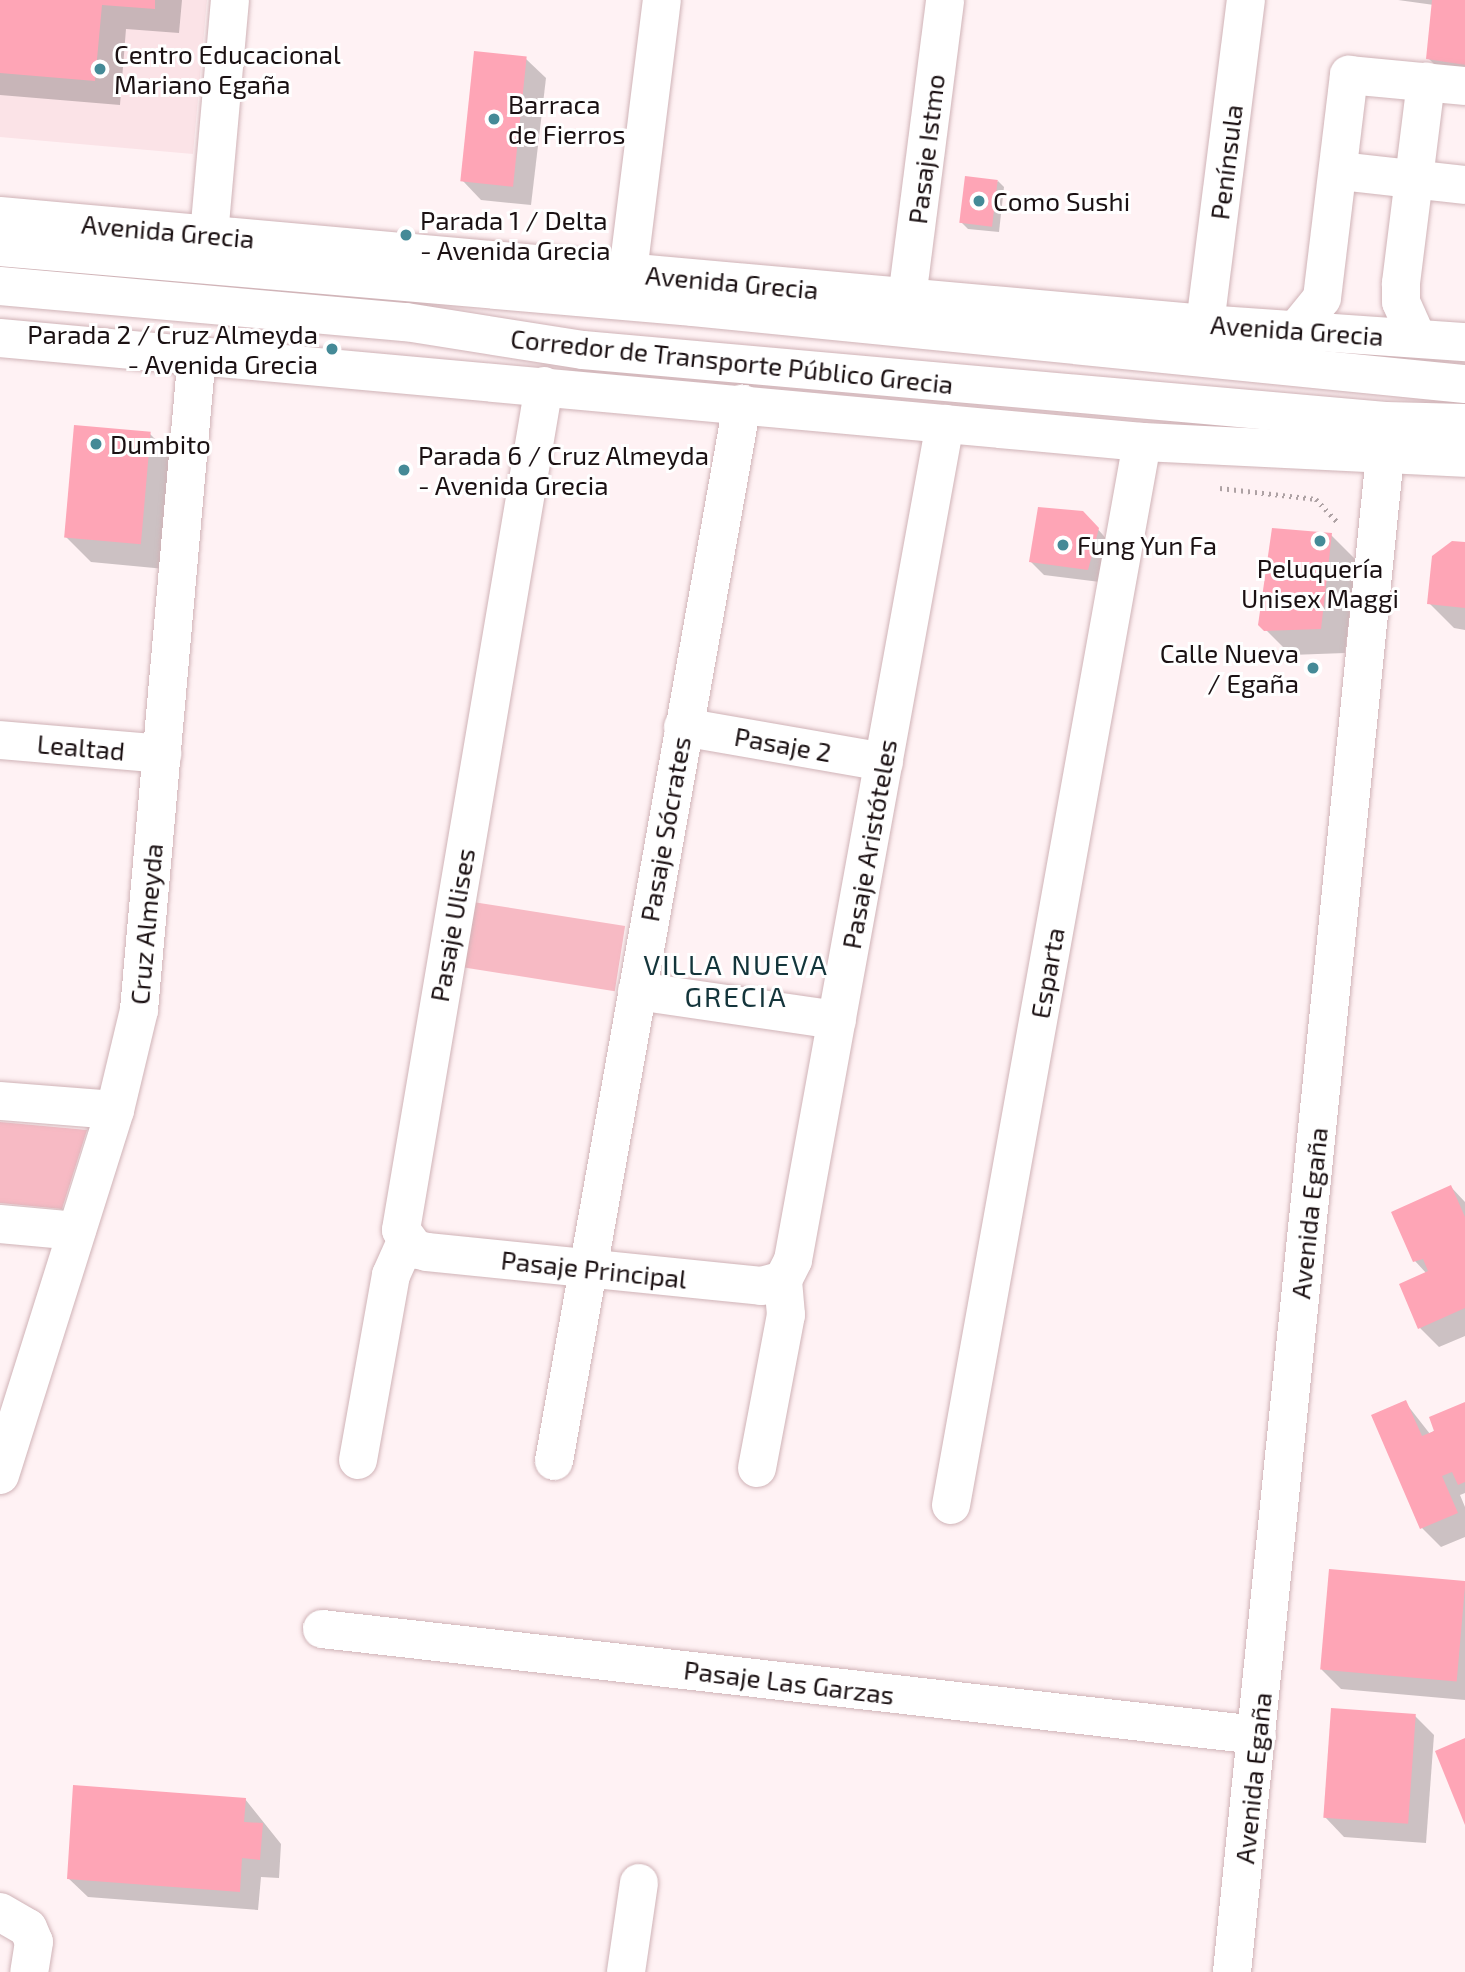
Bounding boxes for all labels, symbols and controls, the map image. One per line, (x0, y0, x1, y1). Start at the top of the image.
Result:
place label: Centro Educacional Mariano Egaña (114, 38, 341, 100)
marker: Centro Educacional Mariano Egaña (92, 61, 108, 77)
street label: Pasaje Istmo (901, 72, 951, 226)
place label: Barraca de Fierros (508, 88, 626, 150)
street label: Península (1203, 103, 1249, 221)
marker: Barraca de Fierros (486, 111, 502, 127)
place label: Como Sushi (993, 185, 1130, 217)
marker: Como Sushi (971, 193, 987, 209)
place label: Parada 1 / Delta - Avenida Grecia (420, 204, 611, 266)
street label: Avenida Grecia (80, 208, 256, 254)
marker: Parada 1 / Delta - Avenida Grecia (398, 227, 414, 243)
street label: Avenida Grecia (644, 259, 820, 305)
street label: Avenida Grecia (1209, 308, 1385, 352)
place label: Parada 2 / Cruz Almeyda - Avenida Grecia (27, 318, 318, 380)
street label: Corredor de Transporte Público Grecia (508, 322, 956, 400)
marker: Parada 2 / Cruz Almeyda - Avenida Grecia (324, 341, 340, 357)
place label: Dumbito (110, 428, 211, 460)
marker: Dumbito (88, 436, 104, 452)
place label: Parada 6 / Cruz Almeyda - Avenida Grecia (418, 439, 710, 500)
marker: Parada 6 / Cruz Almeyda - Avenida Grecia (396, 462, 412, 478)
place label: Fung Yun Fa (1077, 529, 1218, 561)
marker: Peluquería Unisex Maggi (1312, 533, 1328, 549)
marker: Fung Yun Fa (1055, 537, 1071, 553)
place label: Peluquería Unisex Maggi (1241, 552, 1399, 614)
place label: Calle Nueva / Egaña (1160, 637, 1299, 698)
marker: Calle Nueva / Egaña (1305, 660, 1321, 676)
street label: Pasaje 2 (732, 720, 834, 768)
street label: Lealtad (36, 728, 126, 766)
street label: Pasaje Sócrates (633, 734, 697, 924)
street label: Pasaje Aristóteles (835, 736, 903, 952)
street label: Cruz Almeyda (123, 842, 169, 1006)
street label: Pasaje Ulises (423, 846, 481, 1004)
street label: Esparta (1024, 925, 1070, 1021)
district label: VILLA NUEVA GRECIA (644, 947, 828, 1013)
street label: Avenida Egaña (1284, 1126, 1334, 1300)
street label: Pasaje Principal (499, 1244, 689, 1294)
street label: Pasaje Las Garzas (682, 1654, 896, 1710)
street label: Avenida Egaña (1228, 1691, 1278, 1865)

